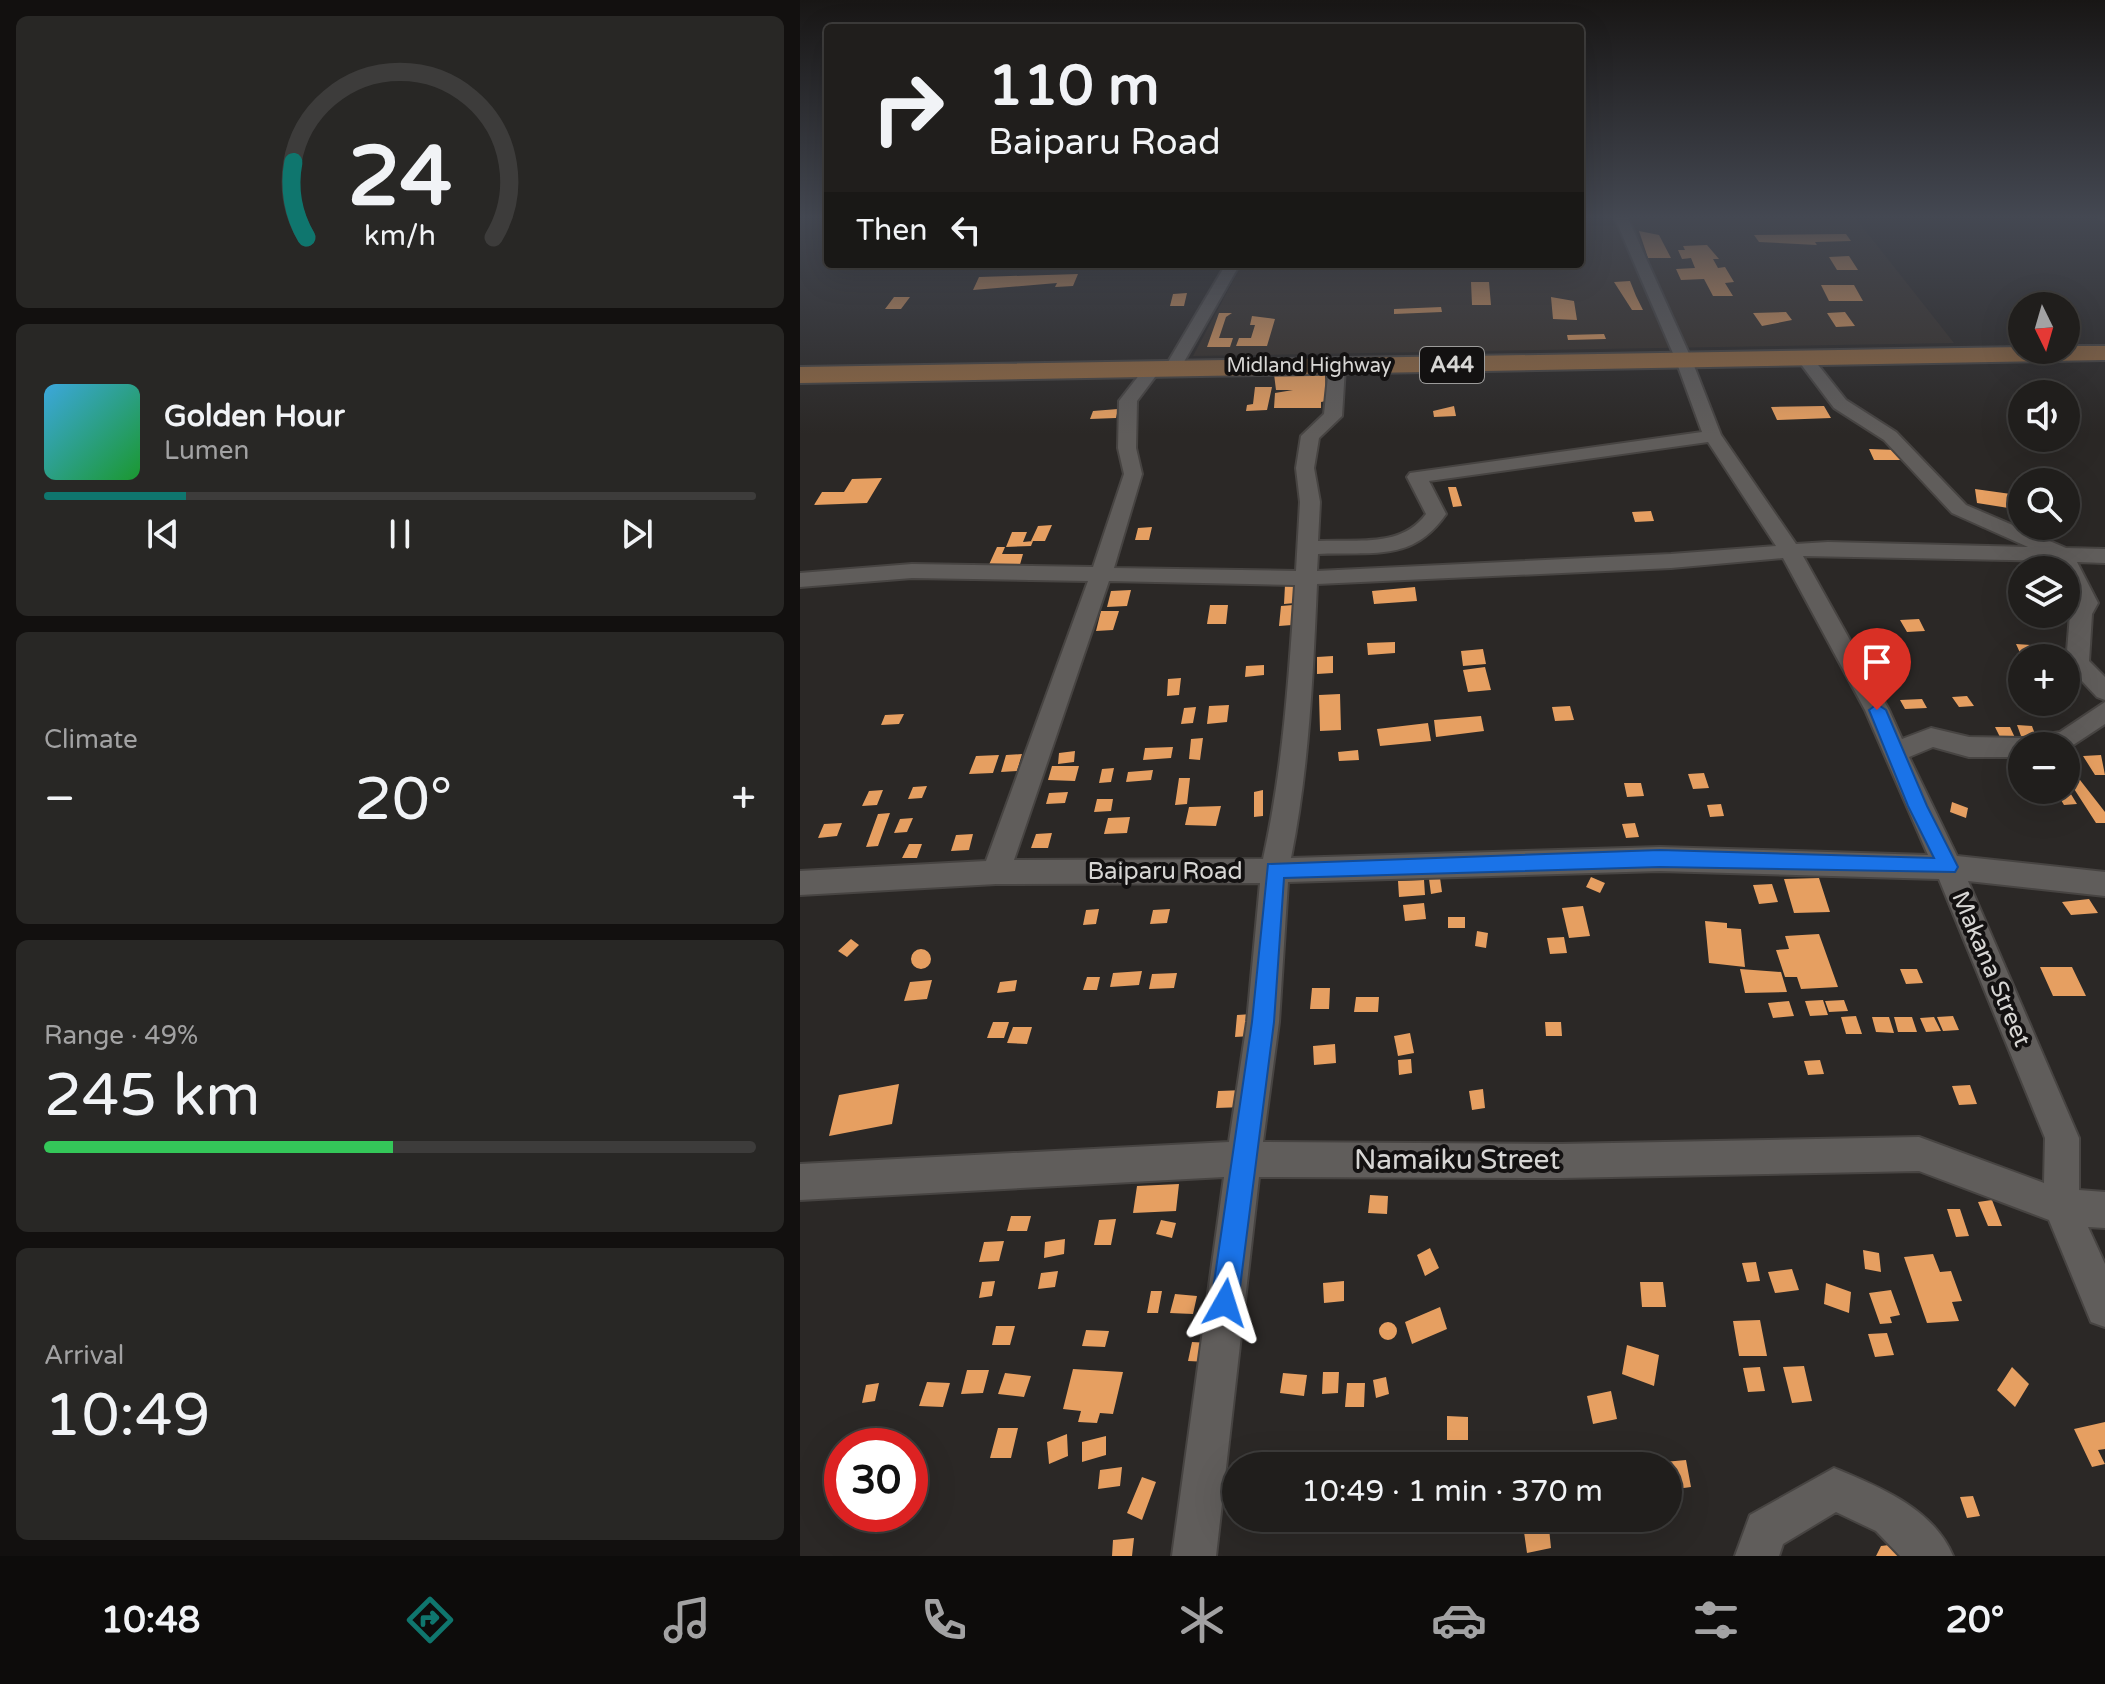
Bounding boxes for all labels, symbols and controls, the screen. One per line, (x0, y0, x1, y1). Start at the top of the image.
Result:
text: 110 m (988, 53, 1159, 120)
icon: right (856, 56, 960, 160)
text: Baiparu Road (988, 121, 1221, 164)
text: 24 (348, 128, 452, 228)
icon: left (944, 208, 988, 252)
text: Then (856, 212, 928, 249)
text: km/h (364, 219, 436, 253)
north arrow (2008, 292, 2080, 364)
map controls (2008, 292, 2080, 804)
road number: A44 (1420, 347, 1484, 383)
street label: Midland Highway (1227, 354, 1392, 378)
button: sound (2008, 380, 2080, 452)
text: Golden Hour (164, 398, 345, 435)
text: Lumen (164, 435, 249, 466)
button: search (2008, 468, 2080, 540)
icon: previous (141, 512, 185, 556)
icon: pause (378, 512, 422, 556)
icon: next (615, 512, 659, 556)
button: layers (2008, 556, 2080, 628)
pin (1843, 628, 1911, 710)
icon: arrive (1855, 640, 1899, 684)
button: + (2008, 644, 2080, 716)
text: Climate (44, 724, 138, 755)
button: − (2008, 732, 2080, 804)
text: 20° (354, 764, 452, 836)
text: − (44, 773, 75, 826)
text: + (731, 773, 756, 826)
street label: Baiparu Road (1087, 857, 1243, 886)
street label: Makana Street (1945, 887, 2037, 1051)
text: Range · 49% (44, 1020, 198, 1051)
text: 245 km (44, 1060, 260, 1132)
street label: Namaiku Street (1354, 1143, 1560, 1177)
position arrow (1183, 1261, 1267, 1345)
text: Arrival (44, 1340, 124, 1371)
text: 10:49 (44, 1380, 210, 1452)
speed limit sign: 30 (824, 1428, 928, 1532)
text: 10:49 · 1 min · 370 m (1301, 1473, 1603, 1510)
icon: directions (402, 1592, 458, 1648)
icon: music (659, 1592, 715, 1648)
icon: phone (916, 1592, 972, 1648)
icon: climate (1174, 1592, 1230, 1648)
icon: car (1431, 1592, 1487, 1648)
icon: filters (1688, 1592, 1744, 1648)
text: 10:48 (101, 1599, 200, 1642)
text: 20° (1946, 1599, 2004, 1642)

